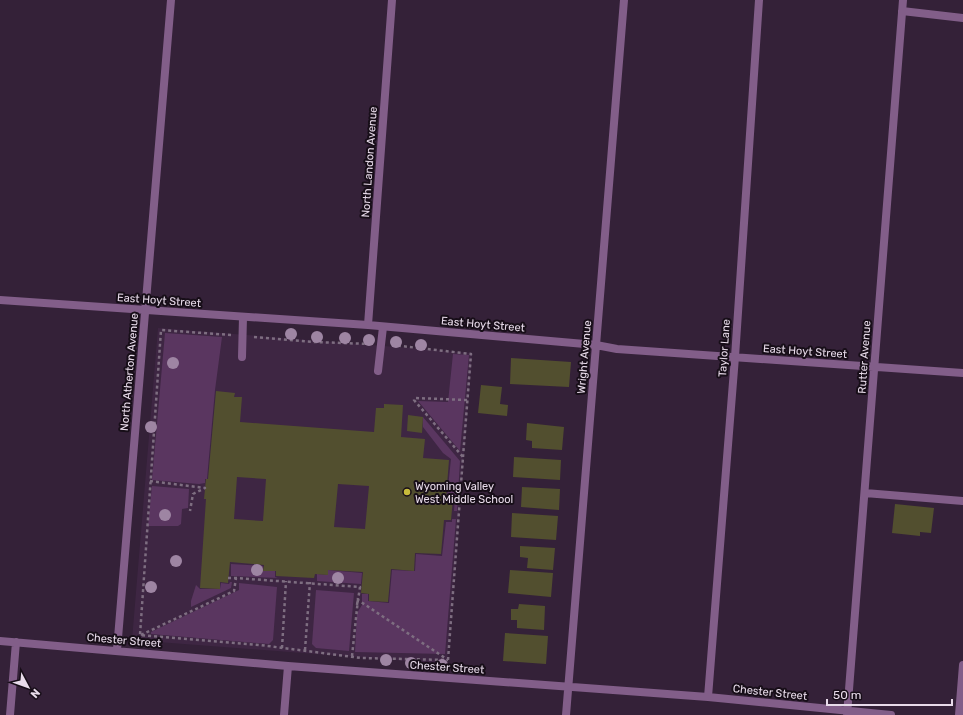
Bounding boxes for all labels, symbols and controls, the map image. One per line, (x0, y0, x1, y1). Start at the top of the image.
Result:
street label: North Landon Avenue (359, 106, 380, 218)
street label: East Hoyt Street (117, 291, 202, 310)
street label: North Atherton Avenue (118, 313, 141, 431)
street label: East Hoyt Street (440, 314, 526, 335)
street label: Taylor Lane (716, 319, 733, 377)
street label: Wright Avenue (575, 320, 594, 394)
street label: Rutter Avenue (855, 320, 874, 394)
street label: East Hoyt Street (763, 342, 848, 361)
place label: Wyoming Valley West Middle School (415, 480, 513, 506)
marker: Wyoming Valley West Middle School (402, 487, 412, 497)
street label: Chester Street (86, 631, 162, 650)
street label: Chester Street (409, 658, 485, 677)
north arrow (8, 667, 48, 707)
scale bar (827, 681, 952, 707)
street label: Chester Street (732, 682, 808, 703)
text: N (28, 686, 43, 701)
text: 50 m (833, 688, 861, 702)

